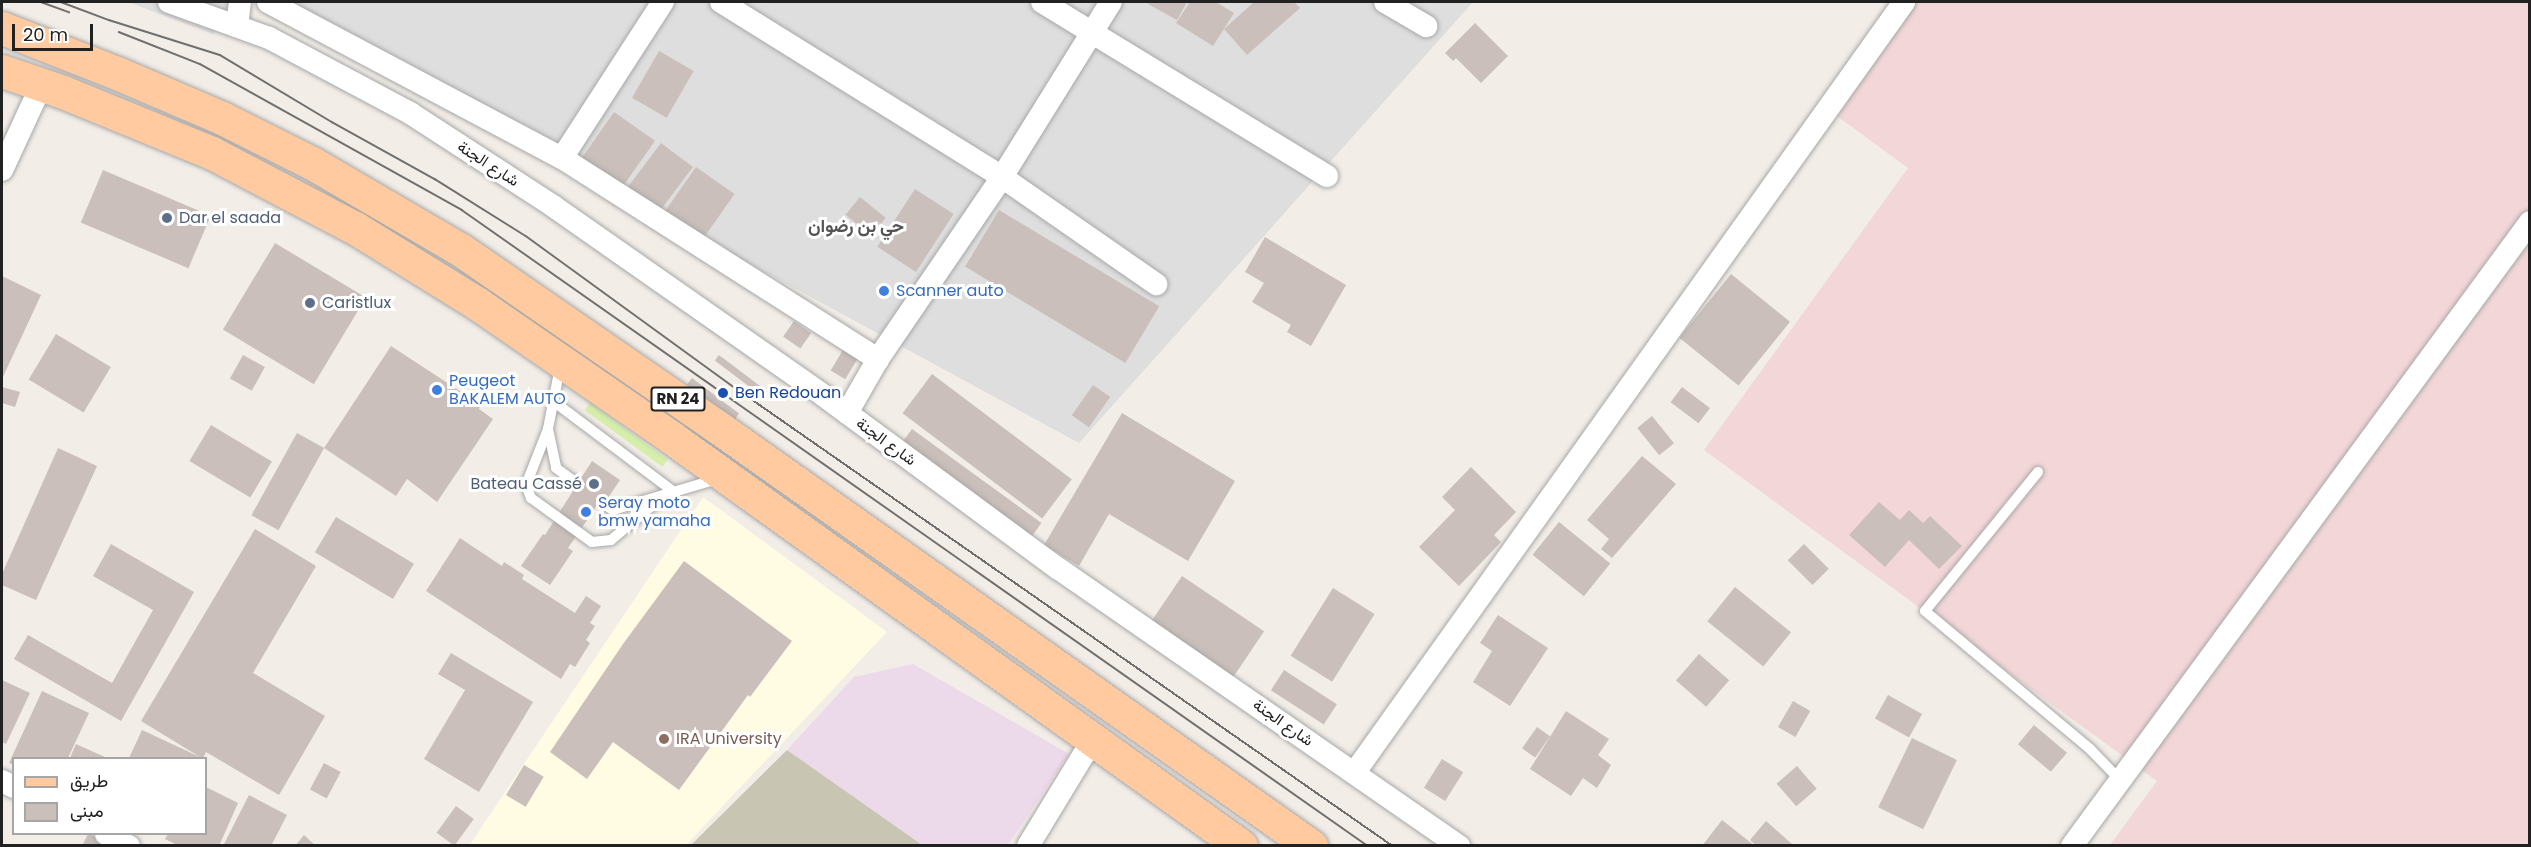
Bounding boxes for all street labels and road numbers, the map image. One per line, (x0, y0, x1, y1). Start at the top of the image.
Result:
street label: شارع الجنة (454, 137, 522, 191)
road number: RN 24 (650, 387, 706, 411)
street label: شارع الجنة (852, 414, 920, 470)
street label: شارع الجنة (1249, 695, 1317, 751)

